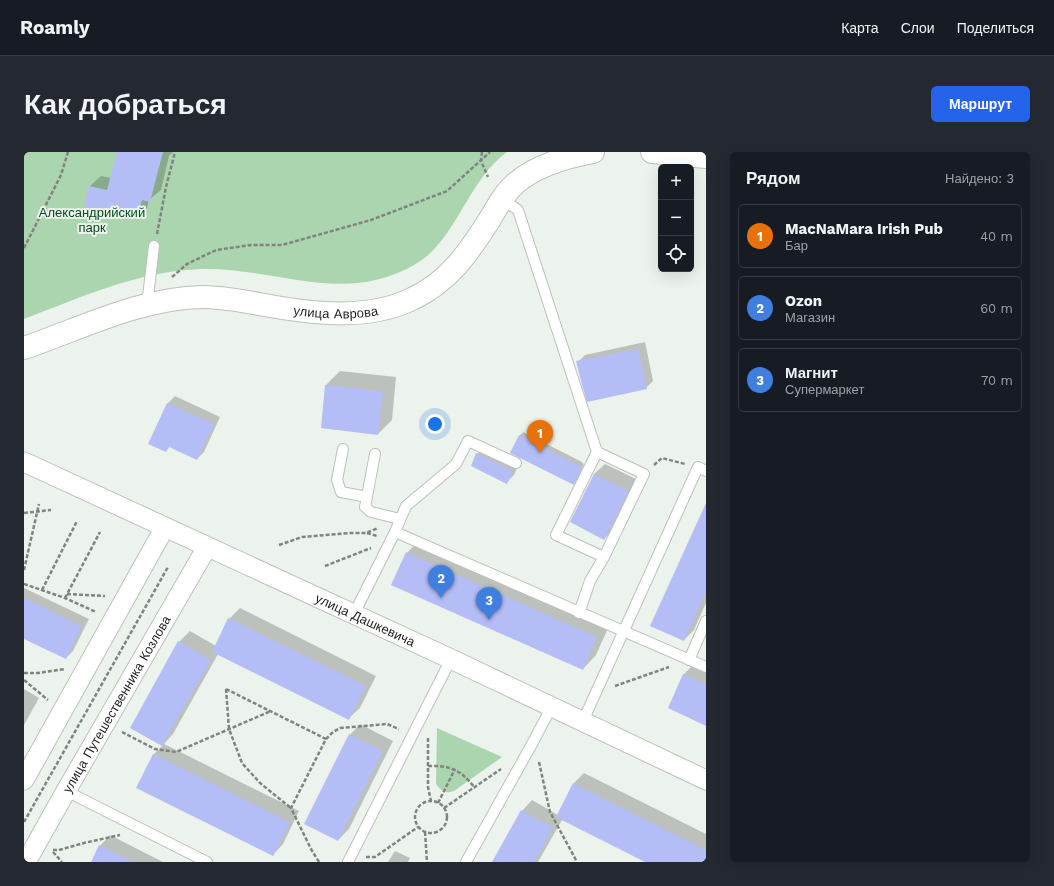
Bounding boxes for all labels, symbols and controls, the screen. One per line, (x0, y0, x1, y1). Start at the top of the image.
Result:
text: Roamly (20, 16, 90, 39)
text: Карта (841, 20, 879, 36)
text: Слои (901, 20, 935, 36)
text: Поделиться (957, 20, 1034, 36)
button: Маршрут (931, 86, 1030, 122)
text: Как добраться (24, 88, 227, 121)
map controls (658, 164, 694, 272)
button: + (658, 164, 694, 200)
text: Рядом (746, 168, 801, 188)
text: Найдено: 3 (945, 171, 1014, 186)
button: − (658, 200, 694, 236)
park label: Александрийский парк (39, 205, 145, 235)
text: MacNaMara Irish Pub (785, 220, 943, 238)
text: 1 (757, 229, 763, 244)
text: 40 m (980, 229, 1013, 244)
button: locate (658, 236, 694, 272)
text: Бар (785, 238, 808, 253)
text: Ozon (785, 292, 822, 310)
text: 2 (756, 301, 764, 316)
text: 60 m (980, 301, 1013, 316)
street label: улица Аврова (293, 302, 380, 321)
text: Магазин (785, 310, 835, 325)
text: Магнит (785, 364, 838, 382)
text: 3 (756, 373, 764, 388)
text: 70 m (981, 373, 1013, 388)
text: Супермаркет (785, 382, 864, 397)
your location (425, 414, 445, 434)
pin: 1 (527, 420, 553, 453)
pin: 2 (428, 565, 454, 598)
pin: 3 (476, 587, 502, 620)
street label: улица Дашкевича (313, 590, 418, 649)
street label: улица Путешественника Козлова (59, 612, 174, 795)

